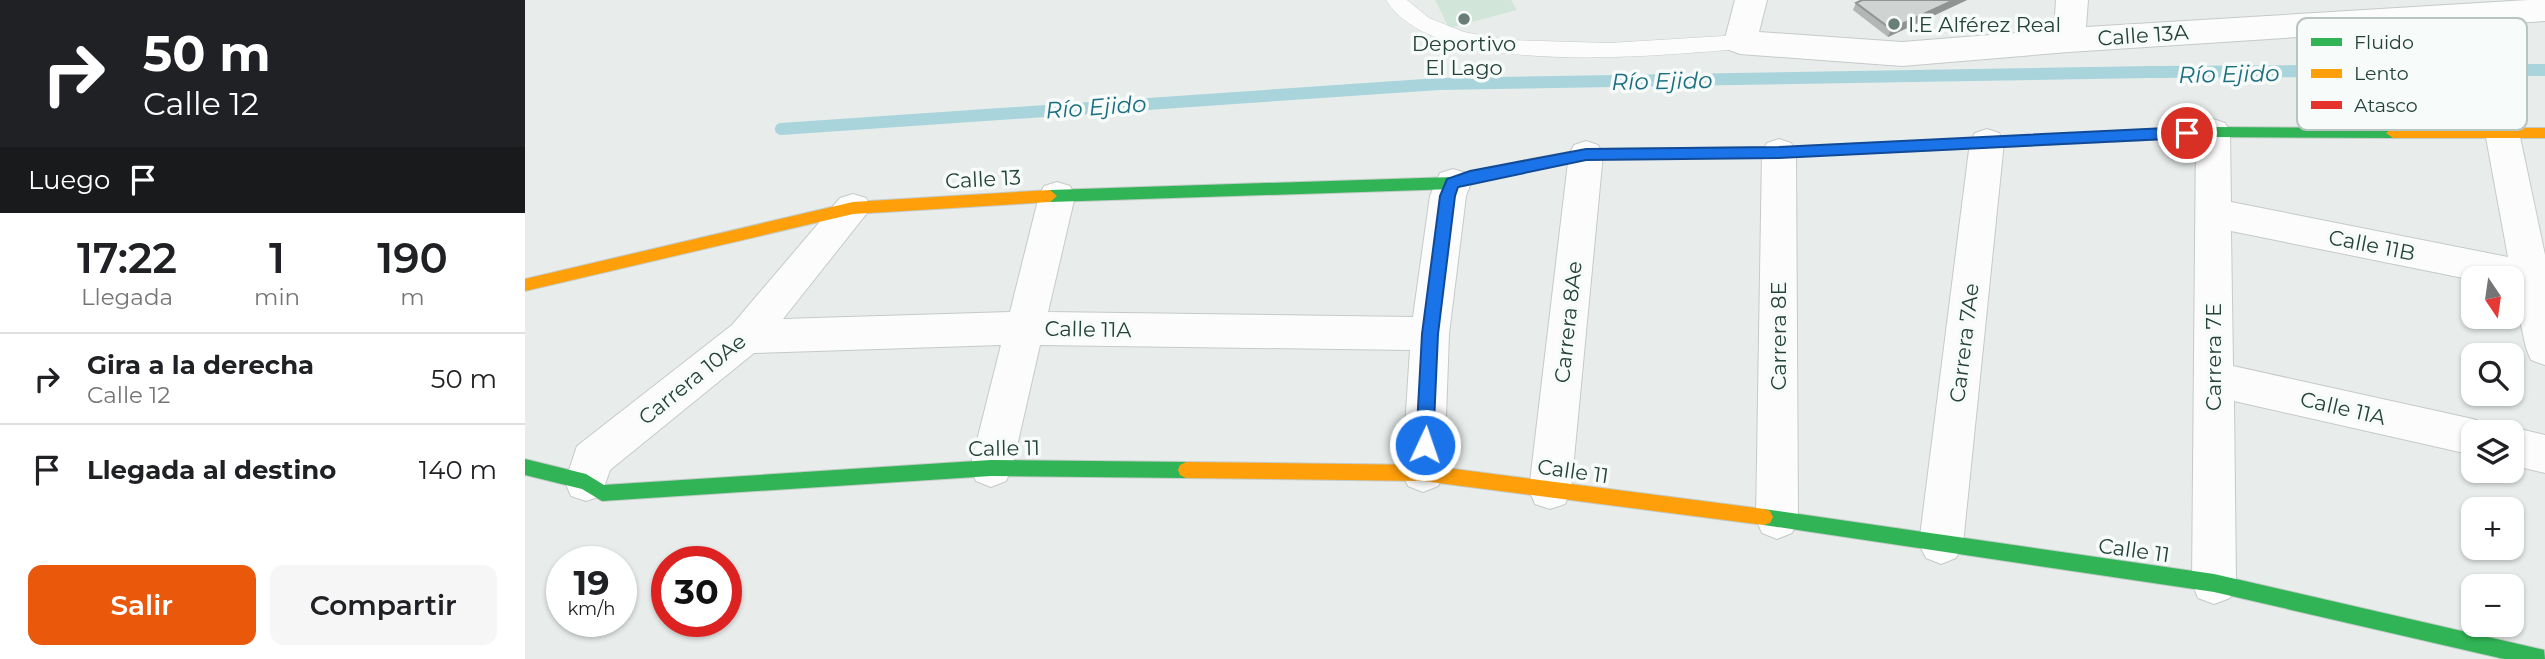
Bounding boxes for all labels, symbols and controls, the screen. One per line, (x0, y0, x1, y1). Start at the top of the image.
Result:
marker: Deportivo El Lago (1456, 11, 1472, 27)
place label: I.E Alférez Real (1908, 12, 2061, 37)
marker: I.E Alférez Real (1886, 16, 1902, 32)
legend (2297, 18, 2527, 130)
street label: Calle 13A (2097, 19, 2190, 51)
text: 50 m (143, 24, 271, 83)
icon: right (28, 28, 119, 119)
place label: Deportivo El Lago (1412, 31, 1516, 80)
text: Fluido (2354, 31, 2414, 54)
water label: Río Ejido (2178, 59, 2280, 89)
text: Lento (2354, 62, 2409, 85)
water label: Río Ejido (1611, 66, 1713, 96)
text: Calle 12 (143, 84, 259, 123)
water label: Río Ejido (1045, 90, 1147, 124)
text: Atasco (2354, 94, 2418, 117)
pin (2157, 103, 2217, 163)
icon: arrive (2168, 114, 2206, 152)
icon: arrive (124, 161, 162, 199)
text: Luego (28, 164, 110, 196)
street label: Calle 13 (944, 165, 1022, 193)
street label: Calle 11B (2327, 224, 2417, 266)
text: 17:22 (77, 232, 177, 284)
text: 1 (269, 232, 285, 284)
text: 190 (377, 232, 448, 284)
street label: Carrera 8Ae (1549, 260, 1587, 384)
north arrow (2461, 266, 2523, 329)
map controls (2461, 266, 2524, 637)
street label: Carrera 8E (1766, 281, 1791, 391)
street label: Carrera 7Ae (1944, 282, 1984, 404)
text: Llegada (81, 283, 173, 311)
text: min (254, 283, 300, 311)
text: m (400, 283, 425, 311)
street label: Carrera 7E (2201, 303, 2226, 411)
street label: Calle 11A (1044, 316, 1133, 342)
street label: Carrera 10Ae (633, 328, 751, 430)
button: search (2461, 343, 2524, 406)
text: Gira a la derecha (87, 349, 314, 381)
icon: right (28, 360, 66, 398)
text: 50 m (431, 363, 497, 395)
text: Calle 12 (87, 381, 170, 409)
street label: Calle 11A (2298, 386, 2389, 430)
position arrow (1388, 408, 1462, 482)
button: layers (2461, 420, 2524, 483)
street label: Calle 11 (968, 435, 1040, 461)
icon: arrive (28, 451, 66, 489)
text: Llegada al destino (87, 454, 336, 486)
text: 140 m (419, 454, 497, 486)
street label: Calle 11 (1536, 454, 1610, 488)
button: + (2461, 497, 2524, 560)
street label: Calle 11 (2097, 533, 2171, 567)
speed limit sign: 30 (651, 546, 742, 637)
text: 19 (573, 561, 610, 604)
button: Salir (28, 565, 256, 645)
button: Compartir (270, 565, 497, 645)
button: − (2461, 574, 2524, 637)
text: km/h (567, 598, 616, 620)

